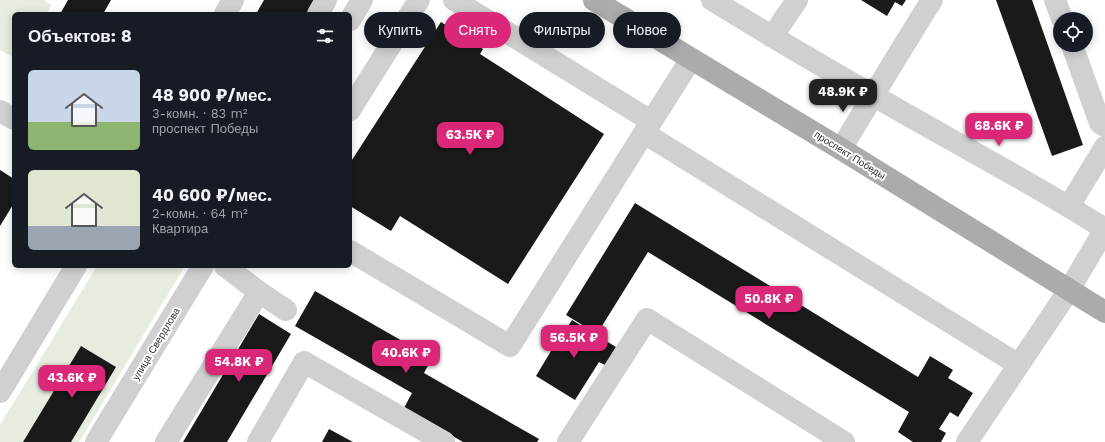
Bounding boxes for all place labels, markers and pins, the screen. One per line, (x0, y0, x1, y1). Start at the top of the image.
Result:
pin: 48.9K ₽ (806, 79, 880, 113)
pin: 68.6K ₽ (962, 113, 1036, 147)
pin: 63.5K ₽ (433, 122, 507, 156)
pin: 50.8K ₽ (732, 286, 806, 320)
pin: 56.5K ₽ (537, 325, 611, 359)
pin: 40.6K ₽ (369, 340, 443, 374)
pin: 54.8K ₽ (202, 349, 276, 383)
pin: 43.6K ₽ (35, 365, 109, 399)

